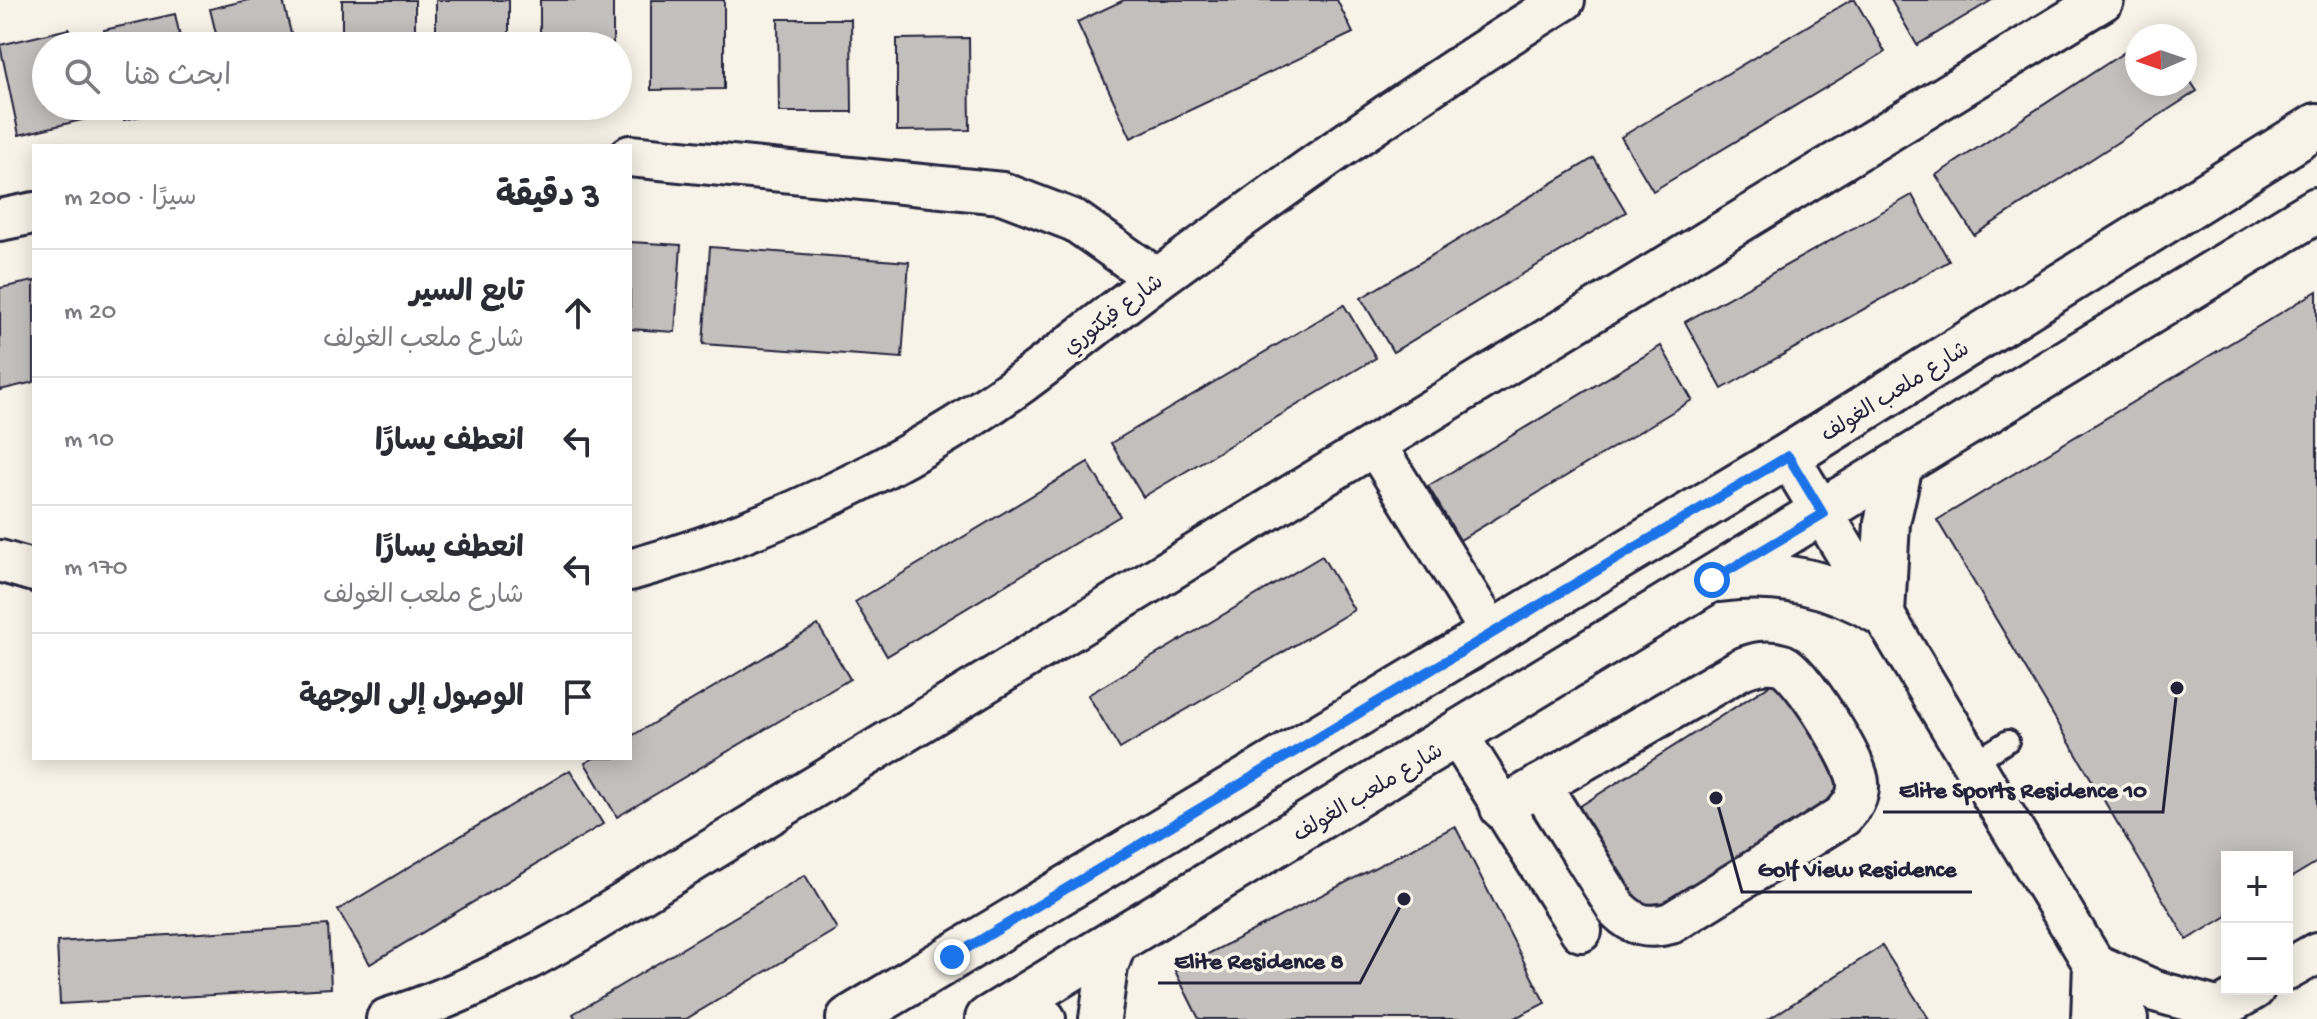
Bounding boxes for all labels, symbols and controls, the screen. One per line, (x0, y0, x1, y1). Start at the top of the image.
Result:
north arrow (2125, 24, 2197, 96)
search box (32, 32, 632, 120)
icon: search (60, 54, 104, 98)
text: ابحث هنا (124, 61, 231, 96)
text: 3 دقيقة (496, 179, 600, 219)
text: سيرًا · 200 m (64, 184, 197, 215)
street label: شارع فيكتوري (1059, 270, 1169, 362)
text: تابع السير (410, 277, 524, 312)
icon: ahead (556, 291, 600, 335)
text: 20 m (64, 298, 116, 329)
text: شارع ملعب الغولف (323, 326, 524, 357)
street label: شارع ملعب الغولف (1817, 337, 1975, 449)
icon: left (556, 419, 600, 463)
text: 10 m (64, 426, 114, 457)
text: انعطف يسارًا (375, 426, 524, 461)
text: انعطف يسارًا (375, 533, 524, 568)
icon: left (556, 547, 600, 591)
text: 170 m (64, 554, 127, 585)
route start (1694, 562, 1730, 598)
text: شارع ملعب الغولف (323, 582, 524, 613)
icon: arrive (556, 675, 600, 719)
text: الوصول إلى الوجهة (299, 682, 524, 717)
street label: شارع ملعب الغولف (1289, 739, 1449, 849)
callout: Elite Sports Residence 10 (1883, 764, 2163, 812)
text: Elite Sports Residence 10 (1899, 778, 2147, 807)
callout: Golf View Residence (1742, 844, 1972, 892)
map controls (2221, 851, 2293, 995)
button: + (2221, 851, 2293, 923)
text: Golf View Residence (1758, 857, 1958, 886)
button: − (2221, 923, 2293, 995)
callout: Elite Residence 8 (1158, 935, 1360, 983)
route end (934, 939, 970, 975)
text: Elite Residence 8 (1174, 949, 1344, 978)

